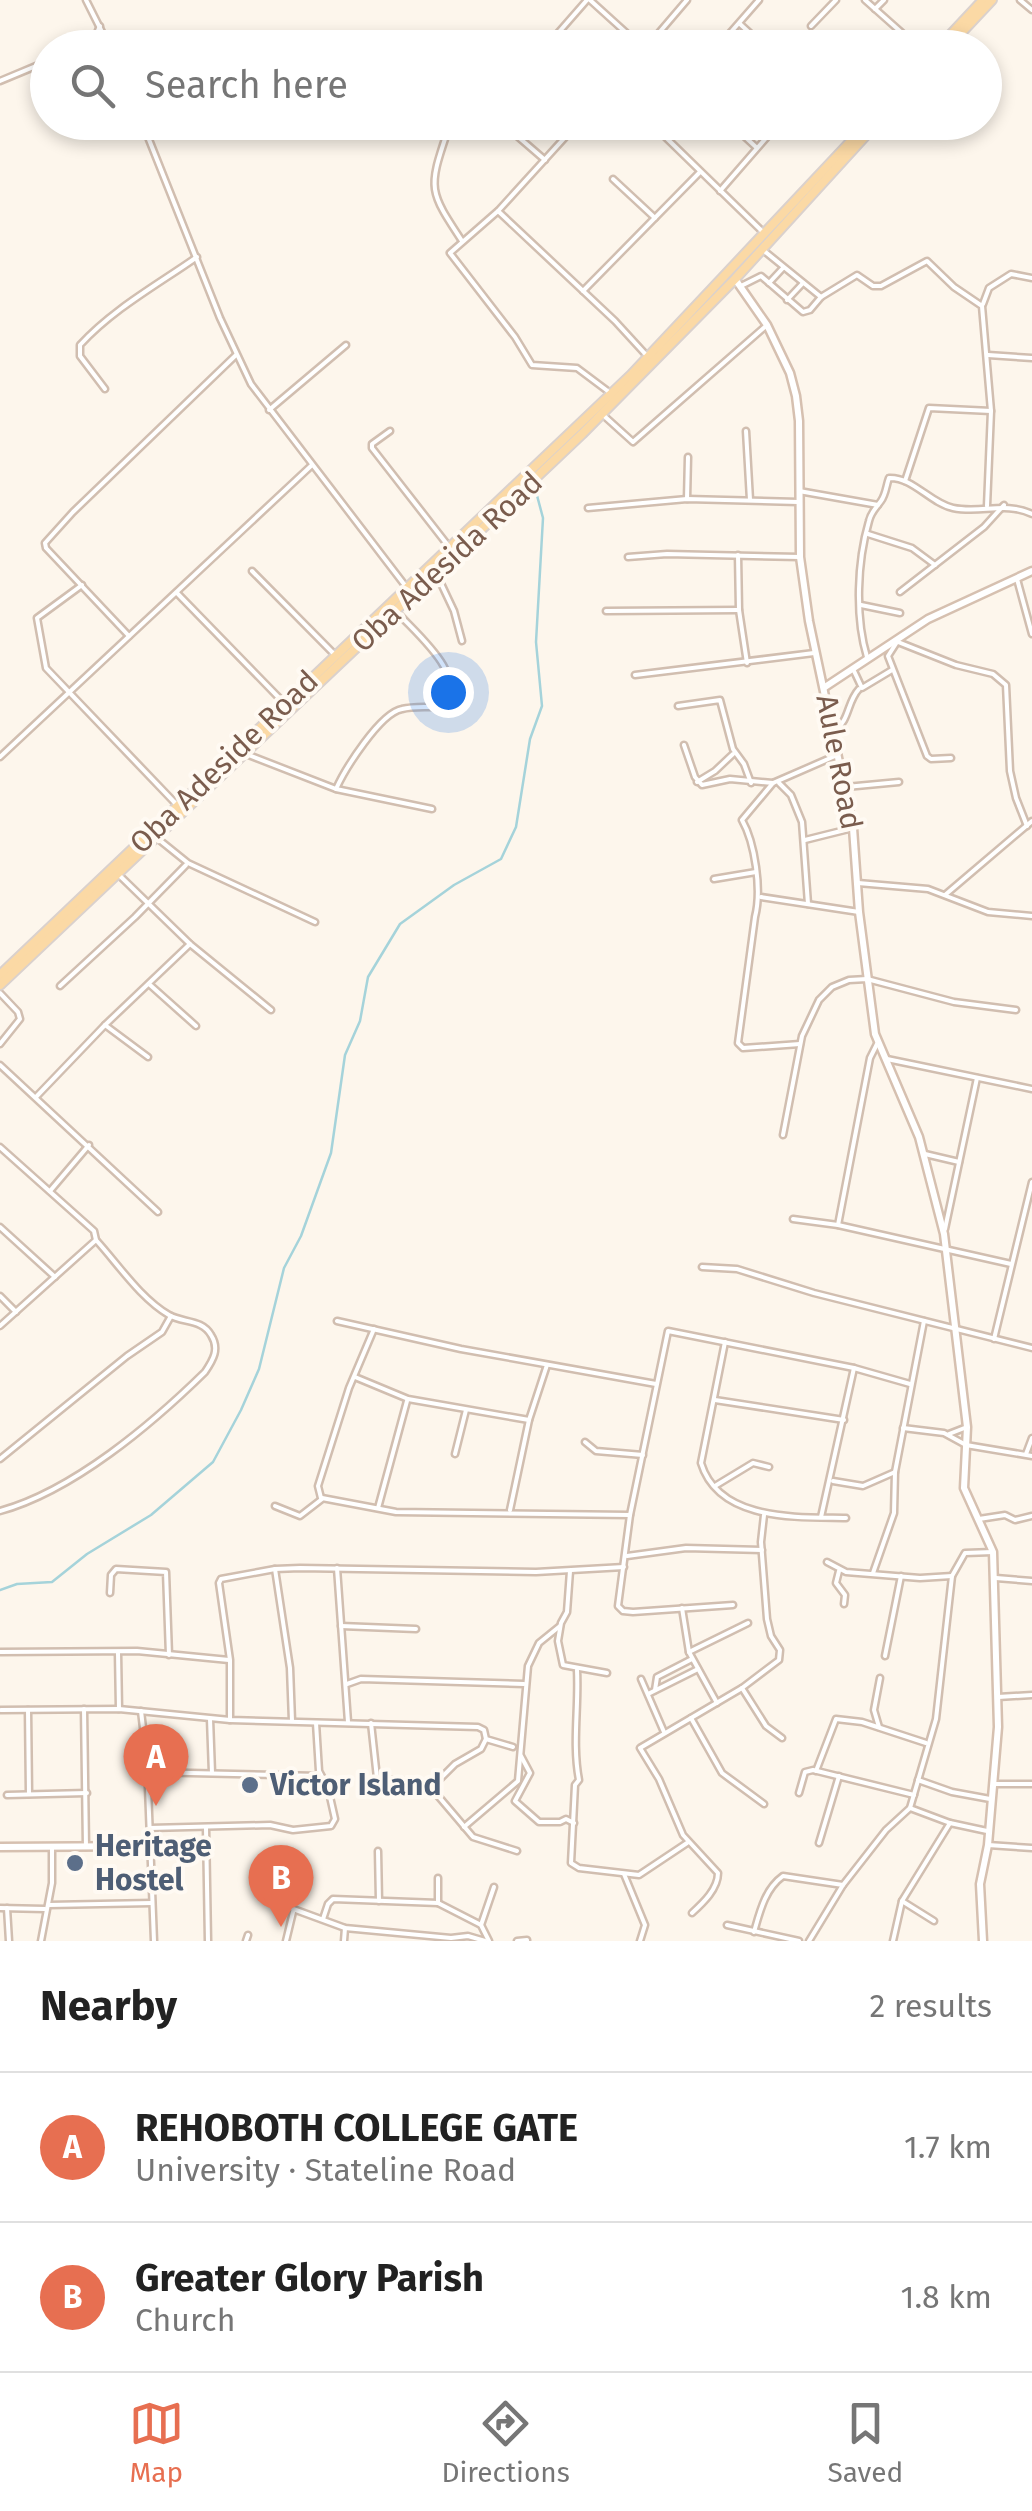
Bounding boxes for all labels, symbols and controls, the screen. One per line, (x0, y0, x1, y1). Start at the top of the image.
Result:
search box (30, 30, 1002, 140)
icon: search (65, 58, 120, 113)
text: Search here (145, 62, 348, 108)
street label: Oba Adesida Road (344, 464, 550, 660)
street label: Oba Adeside Road (122, 663, 326, 861)
your location (423, 667, 474, 718)
street label: Aule Road (808, 691, 870, 833)
pin: A (124, 1724, 188, 1806)
place label: Victor Island (269, 1767, 441, 1803)
marker: Victor Island (239, 1774, 261, 1796)
place label: Heritage Hostel (95, 1828, 212, 1898)
pin: B (248, 1844, 314, 1927)
marker: Heritage Hostel (64, 1852, 86, 1874)
text: Nearby (40, 1981, 177, 2031)
text: 2 results (869, 1987, 992, 2025)
text: REHOBOTH COLLEGE GATE (135, 2105, 578, 2151)
text: A (63, 2128, 82, 2166)
text: 1.7 km (904, 2128, 992, 2166)
text: University · Stateline Road (135, 2151, 516, 2189)
text: Greater Glory Parish (135, 2255, 484, 2301)
text: B (63, 2278, 82, 2316)
text: 1.8 km (901, 2278, 992, 2316)
text: Church (135, 2301, 235, 2339)
tab: Map (129, 2396, 184, 2489)
tab: Directions (441, 2396, 570, 2489)
tab: Saved (827, 2396, 903, 2489)

